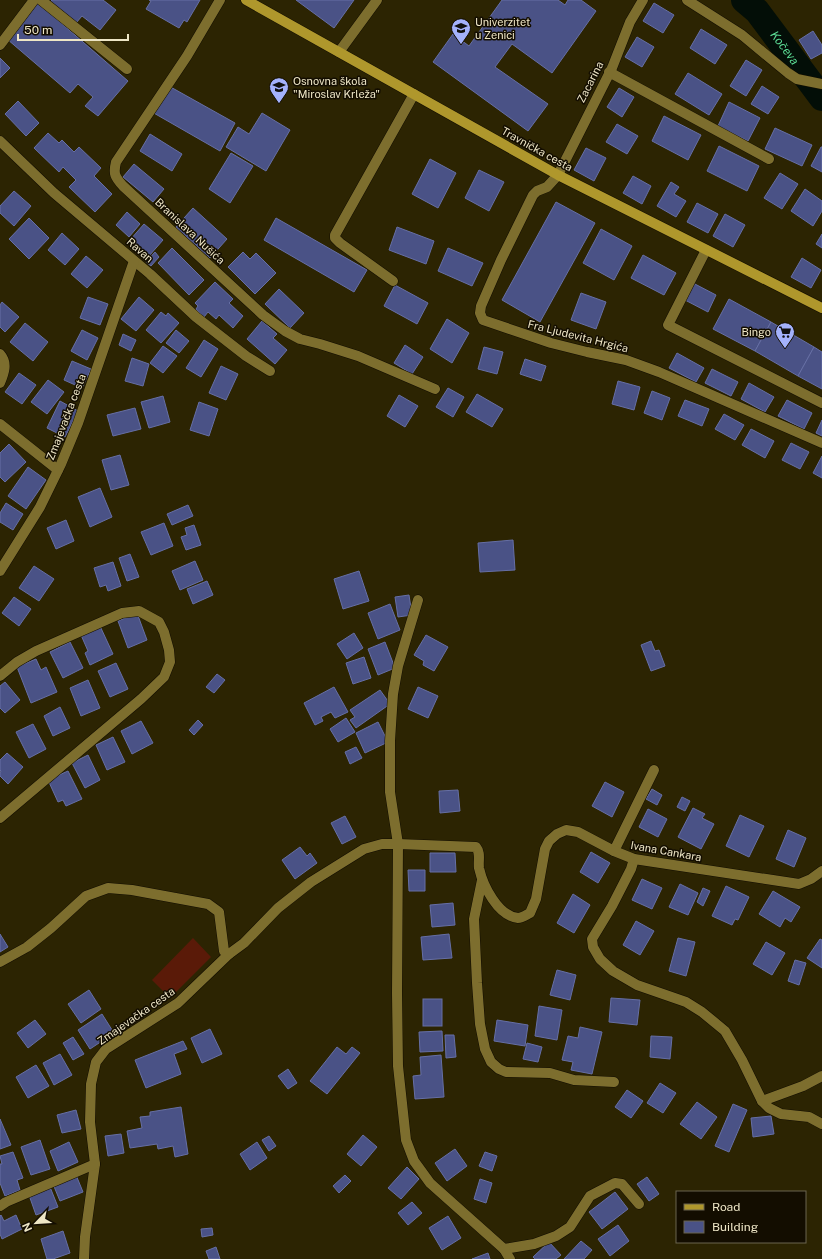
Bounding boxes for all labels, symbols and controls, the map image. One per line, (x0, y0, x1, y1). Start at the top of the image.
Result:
scale bar (18, 16, 128, 42)
place label: Univerzitet u Zenici (475, 16, 530, 41)
school or university icon: Univerzitet u Zenici (450, 17, 472, 45)
text: 50 m (24, 23, 52, 37)
water label: Kočeva (767, 28, 802, 68)
street label: Zacarina (575, 59, 605, 105)
place label: Osnovna škola "Miroslav Krleža" (293, 75, 380, 100)
school or university icon: Osnovna škola "Miroslav Krleža" (268, 76, 290, 104)
street label: Travnička cesta (499, 125, 575, 173)
street label: Branislava Nušića (153, 196, 227, 266)
street label: Ravan (124, 235, 156, 265)
street label: Fra Ljudevita Hrgića (527, 318, 629, 354)
supermarket icon: Bingo (774, 321, 796, 349)
place label: Bingo (742, 326, 771, 338)
street label: Zmajevačka cesta (44, 372, 88, 462)
street label: Ivana Cankara (630, 839, 702, 863)
street label: Zmajevačka cesta (95, 985, 177, 1047)
legend (676, 1191, 806, 1243)
text: Road (712, 1200, 740, 1214)
north arrow (16, 1203, 56, 1243)
text: Building (712, 1220, 758, 1234)
text: N (20, 1221, 34, 1234)

